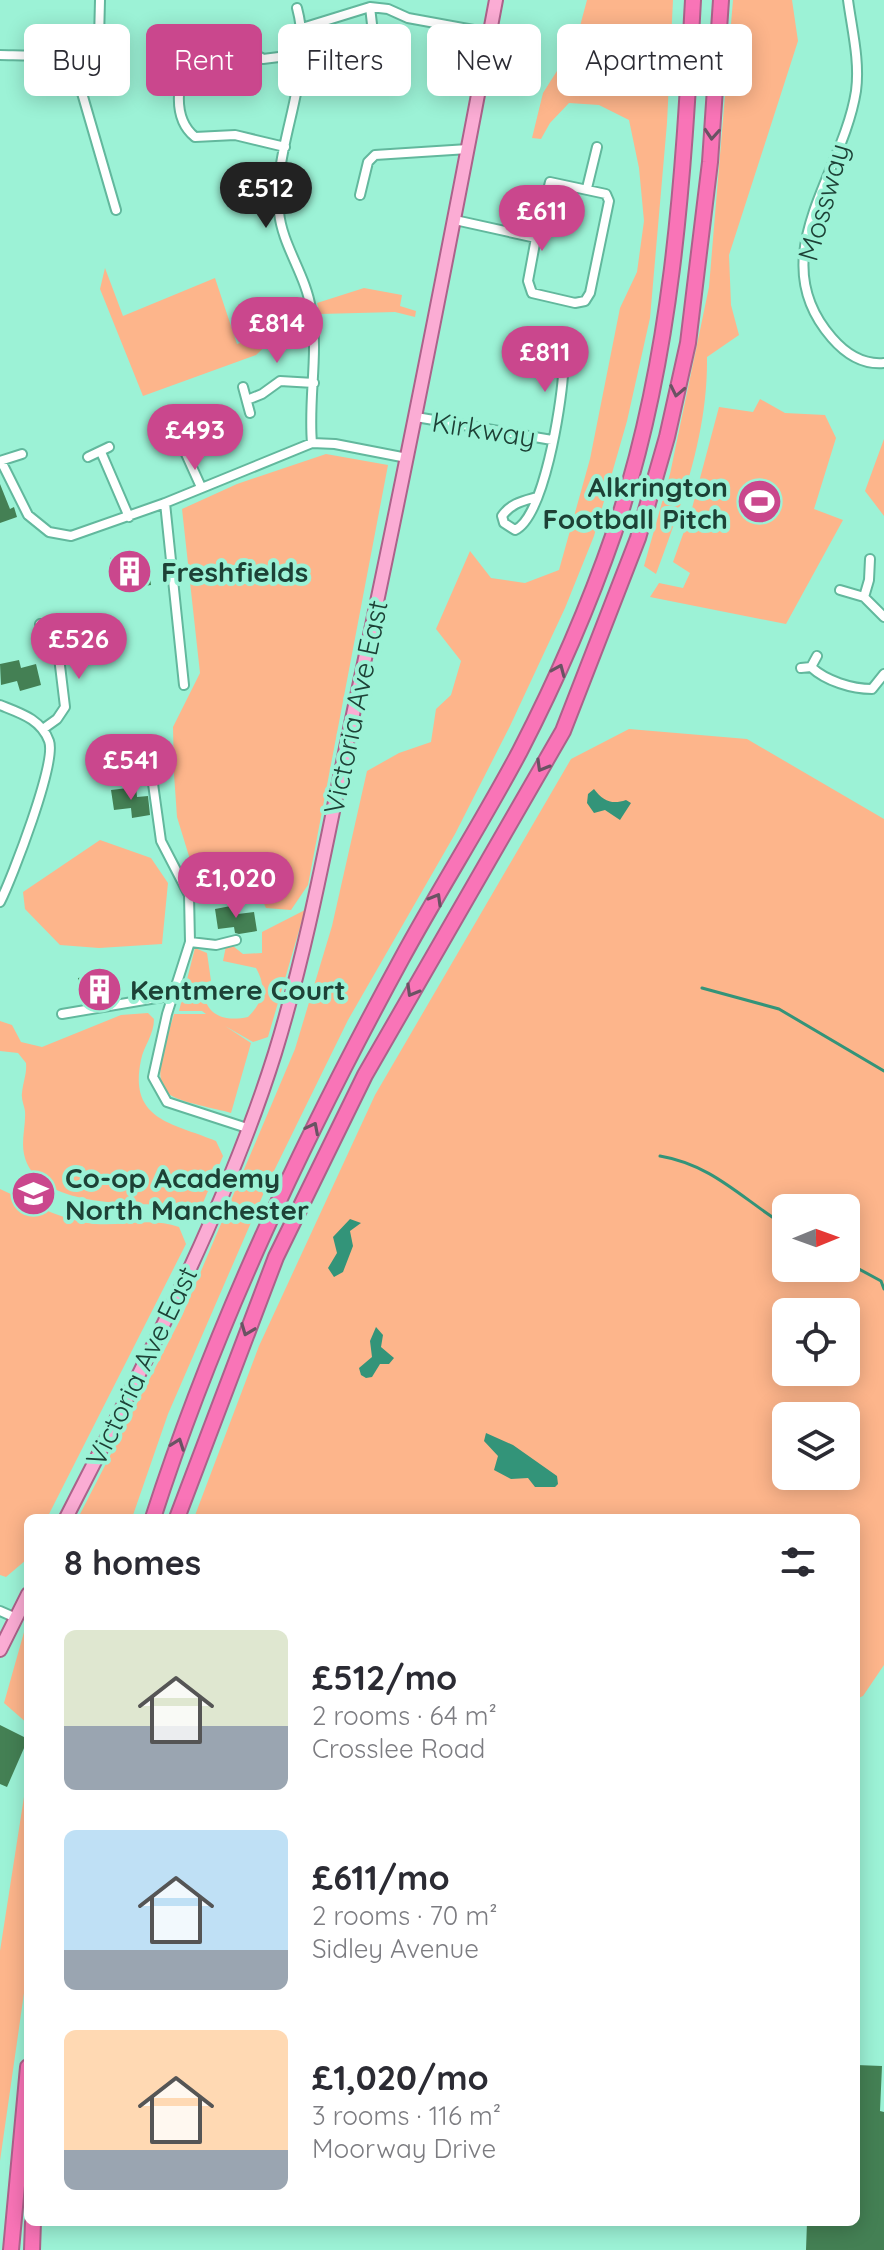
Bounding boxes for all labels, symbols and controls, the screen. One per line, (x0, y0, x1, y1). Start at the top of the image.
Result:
chip: Buy (24, 24, 130, 96)
chip: Rent (146, 24, 262, 96)
chip: Filters (278, 24, 411, 96)
chip: New (427, 24, 541, 96)
chip: Apartment (557, 24, 752, 96)
one-way arrow (704, 128, 721, 141)
street label: Mossway (790, 139, 856, 265)
pin: £512 (219, 162, 313, 230)
text: £512 (238, 171, 294, 204)
pin: £611 (495, 185, 589, 253)
text: £611 (517, 194, 567, 227)
pin: £814 (230, 297, 324, 365)
text: £814 (249, 306, 305, 339)
pin: £811 (498, 326, 592, 394)
text: £811 (520, 335, 570, 368)
one-way arrow (669, 384, 686, 397)
pin: £493 (148, 404, 242, 472)
street label: Kirkway (430, 404, 538, 454)
text: £493 (165, 413, 225, 446)
place label: Alkrington Football Pitch (542, 469, 728, 536)
sports icon: Alkrington Football Pitch (735, 478, 783, 526)
building icon: Freshfields (106, 547, 154, 595)
place label: Freshfields (161, 554, 308, 589)
street label: Victoria Ave East (315, 597, 395, 817)
pin: £526 (32, 613, 126, 681)
text: £526 (49, 622, 109, 655)
one-way arrow (549, 664, 565, 678)
pin: £541 (84, 734, 178, 802)
text: £541 (103, 743, 159, 776)
one-way arrow (536, 757, 552, 772)
pin: £1,020 (171, 852, 301, 920)
text: £1,020 (196, 861, 276, 894)
one-way arrow (426, 893, 442, 908)
building icon: Kentmere Court (75, 965, 123, 1013)
place label: Kentmere Court (130, 972, 346, 1007)
one-way arrow (406, 982, 422, 997)
one-way arrow (303, 1122, 319, 1137)
place label: Co-op Academy North Manchester (65, 1160, 309, 1227)
school or university icon: Co-op Academy North Manchester (10, 1169, 58, 1217)
north arrow (772, 1194, 860, 1282)
map controls (772, 1194, 860, 1490)
street label: Victoria Ave East (78, 1260, 204, 1472)
button: locate (772, 1298, 860, 1386)
one-way arrow (241, 1322, 257, 1336)
button: layers (772, 1402, 860, 1490)
one-way arrow (168, 1438, 185, 1452)
icon: filters (776, 1540, 820, 1584)
text: 8 homes (64, 1541, 201, 1584)
text: £512/mo (312, 1656, 457, 1699)
icon: home (128, 1662, 224, 1758)
text: 2 rooms · 64 m² (312, 1699, 497, 1732)
text: Crosslee Road (312, 1732, 485, 1765)
text: £611/mo (312, 1856, 450, 1899)
icon: home (128, 1862, 224, 1958)
text: 2 rooms · 70 m² (312, 1899, 497, 1932)
text: Sidley Avenue (312, 1932, 479, 1965)
text: £1,020/mo (312, 2056, 489, 2099)
icon: home (128, 2062, 224, 2158)
text: 3 rooms · 116 m² (312, 2099, 501, 2132)
text: Moorway Drive (312, 2132, 496, 2165)

